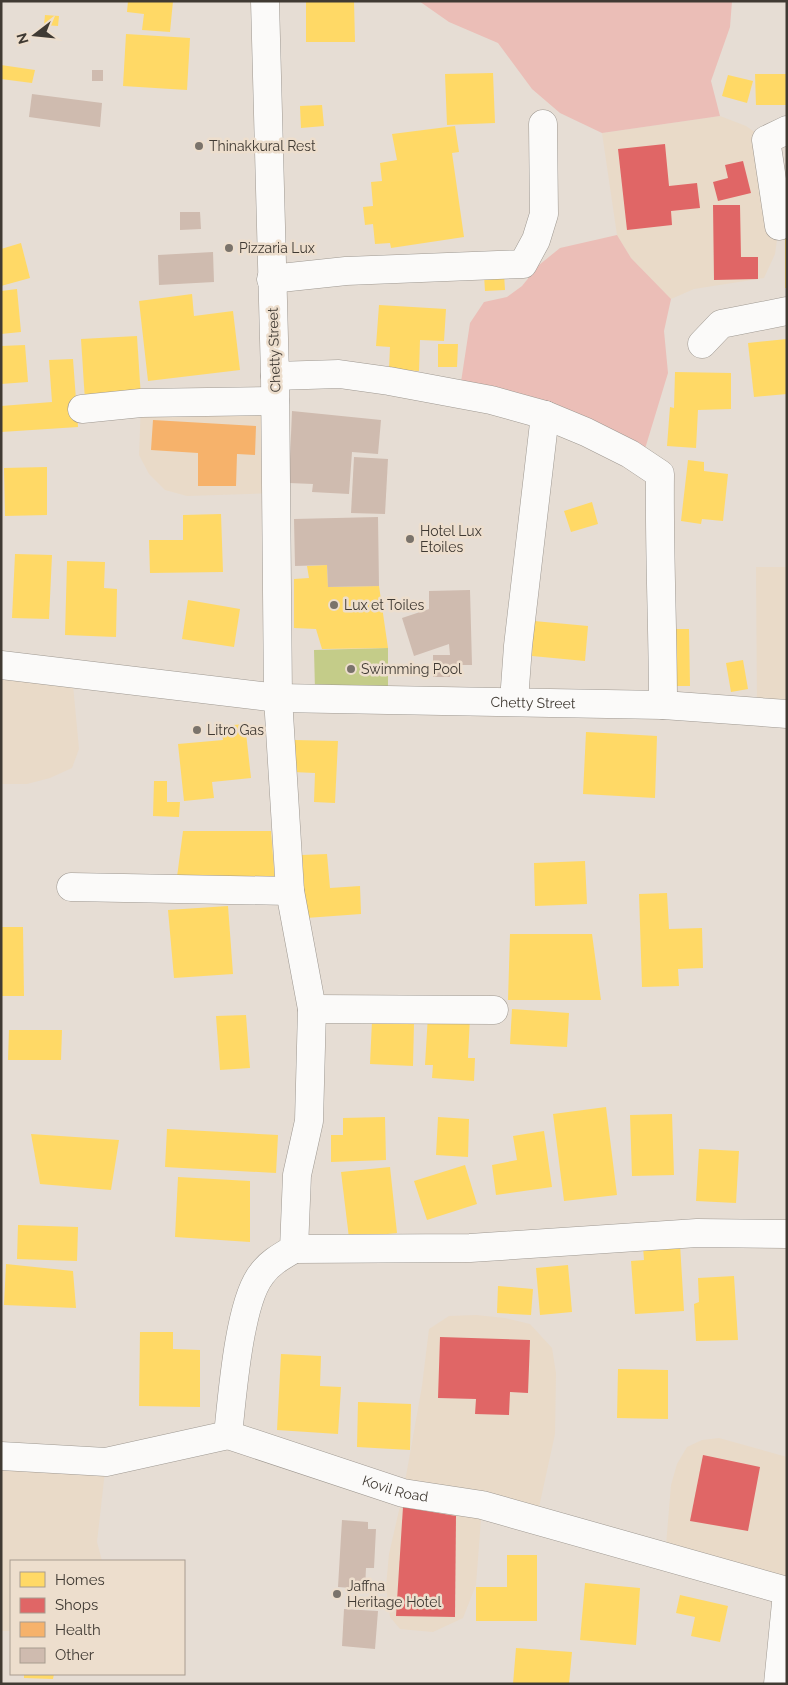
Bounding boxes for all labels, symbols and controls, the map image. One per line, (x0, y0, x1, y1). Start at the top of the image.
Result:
north arrow (10, 10, 60, 60)
text: N (13, 31, 32, 46)
place label: Thinakkural Rest (209, 138, 316, 154)
marker: Thinakkural Rest (193, 140, 205, 152)
place label: Pizzaria Lux (239, 240, 315, 256)
marker: Pizzaria Lux (223, 242, 235, 254)
street label: Chetty Street (265, 307, 283, 393)
place label: Hotel Lux Etoiles (420, 523, 482, 555)
marker: Hotel Lux Etoiles (404, 533, 416, 545)
place label: Lux et Toiles (344, 597, 424, 613)
marker: Lux et Toiles (328, 599, 340, 611)
place label: Swimming Pool (361, 661, 462, 677)
marker: Swimming Pool (345, 663, 357, 675)
street label: Chetty Street (490, 694, 576, 711)
place label: Litro Gas (207, 722, 264, 738)
marker: Litro Gas (191, 724, 203, 736)
street label: Kovil Road (360, 1472, 429, 1505)
legend (10, 1560, 185, 1675)
text: Homes (55, 1571, 105, 1589)
place label: Jaffna Heritage Hotel (347, 1578, 441, 1610)
marker: Jaffna Heritage Hotel (331, 1588, 343, 1600)
text: Shops (55, 1596, 98, 1614)
text: Health (55, 1621, 101, 1639)
text: Other (55, 1646, 95, 1664)

